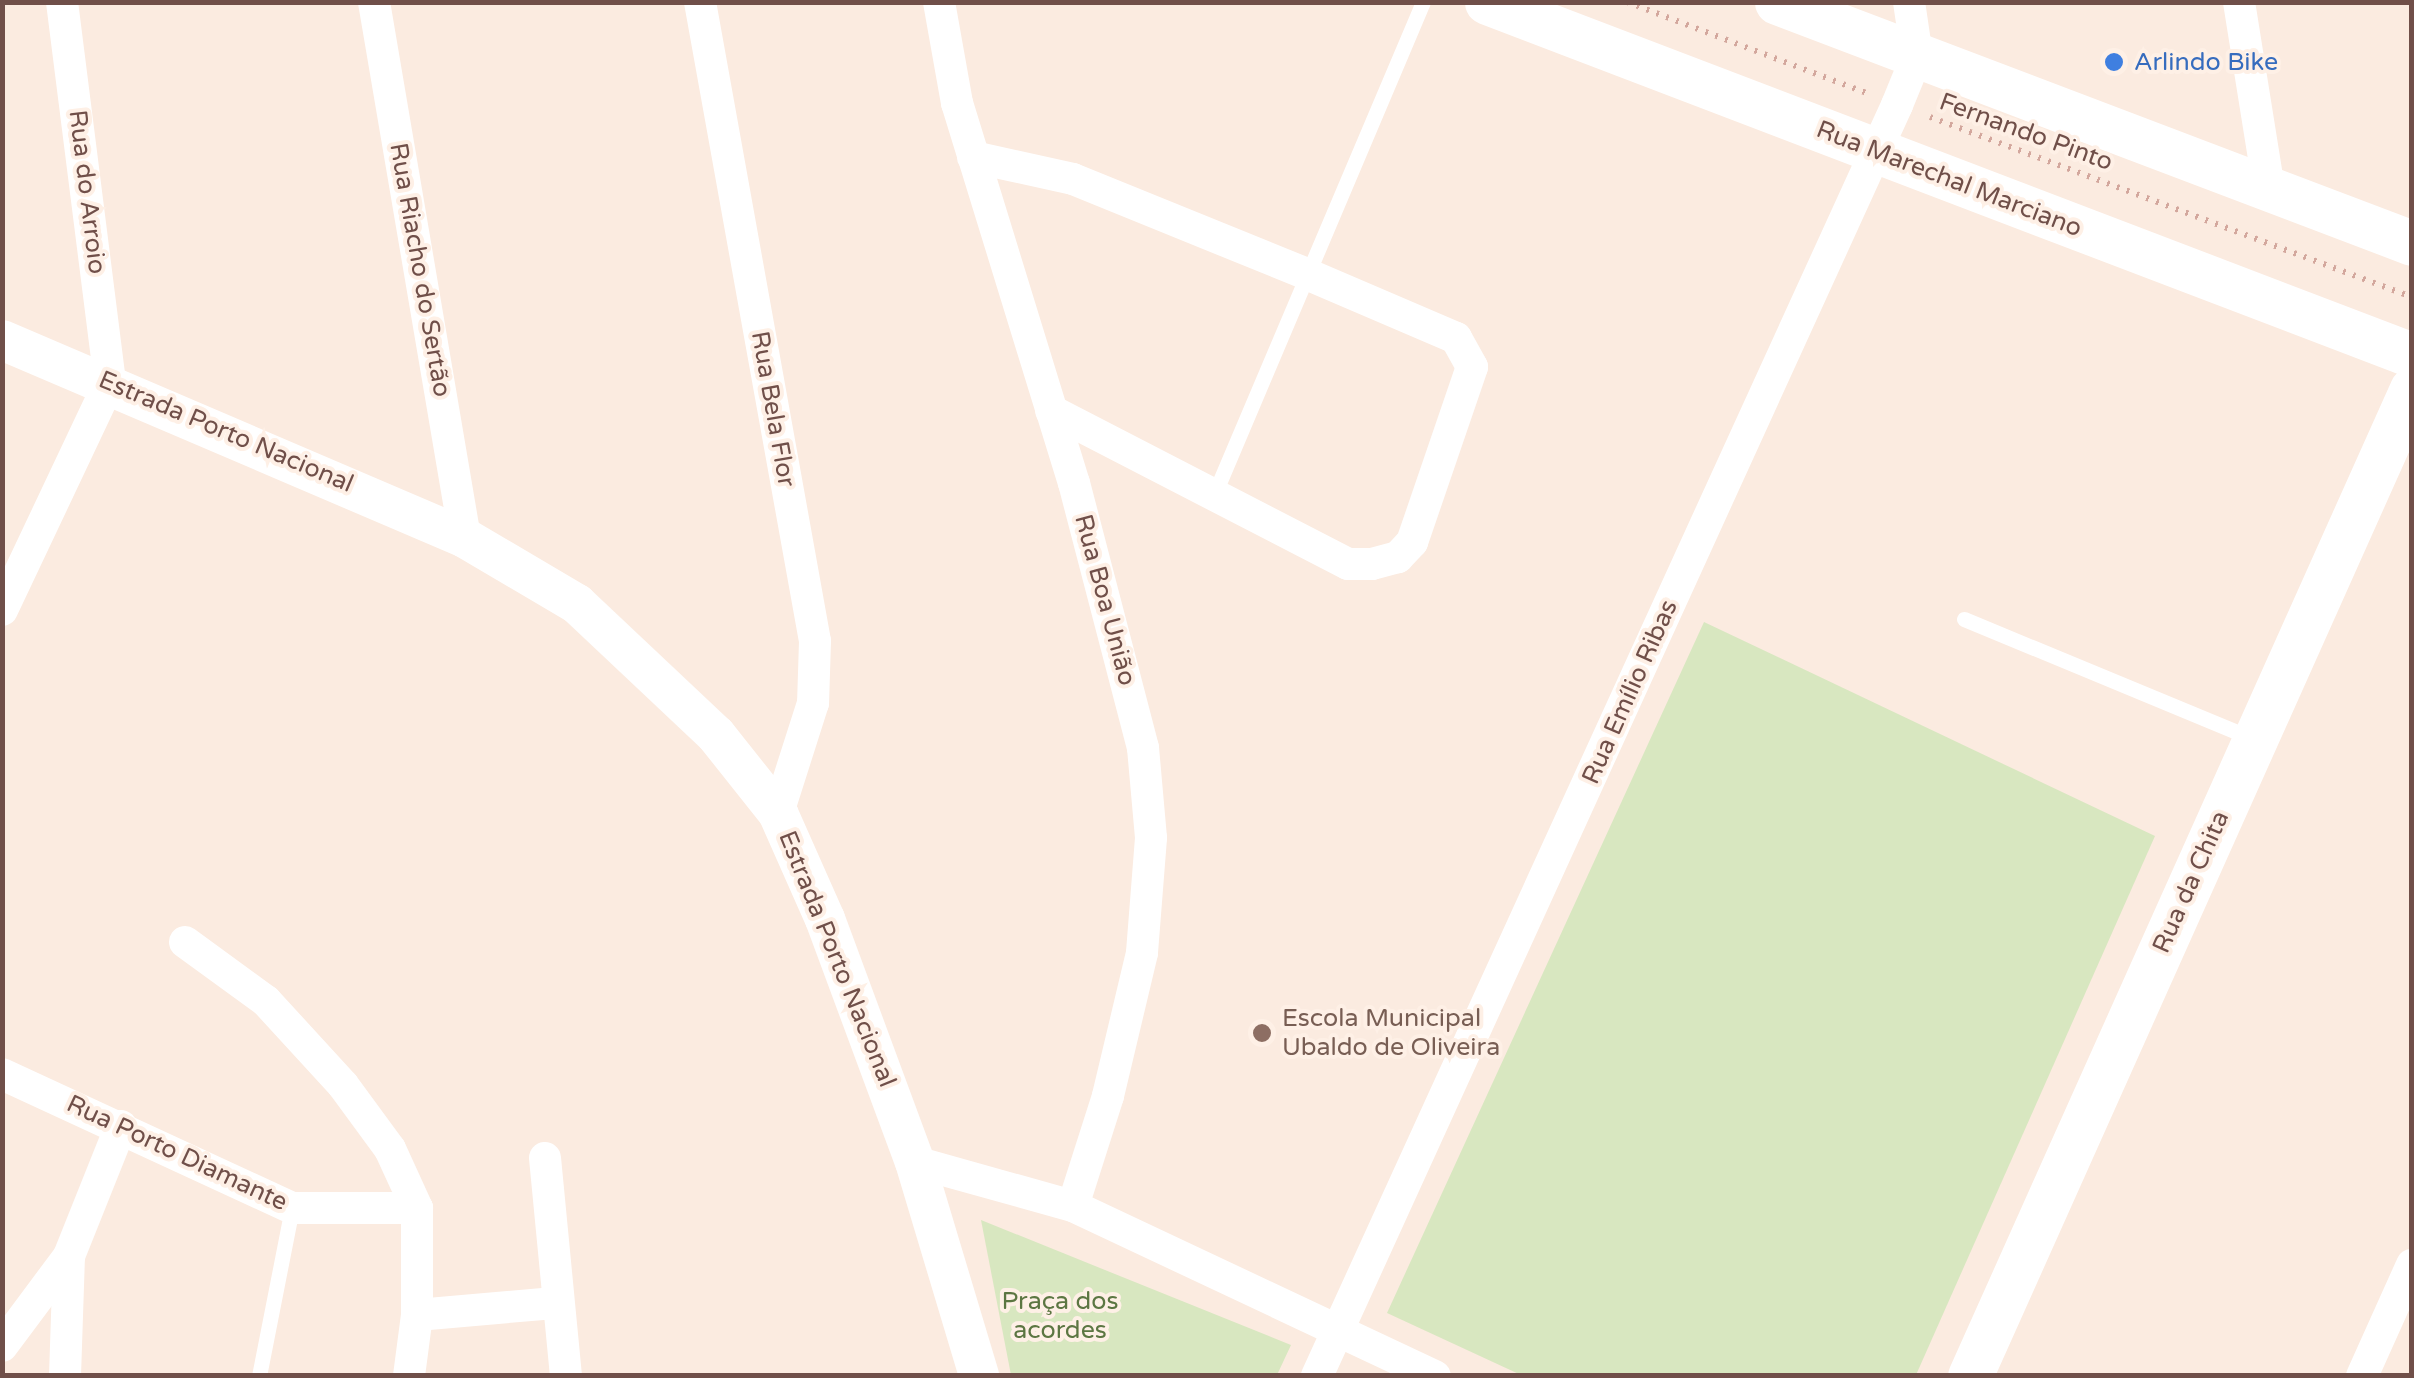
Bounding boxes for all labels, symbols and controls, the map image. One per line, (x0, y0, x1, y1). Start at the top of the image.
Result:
place label: Arlindo Bike (2134, 47, 2278, 77)
marker: Arlindo Bike (2103, 51, 2125, 73)
street label: Fernando Pinto (1935, 87, 2117, 177)
street label: Rua do Arroio (62, 108, 112, 276)
street label: Rua Marechal Marciano (1812, 114, 2086, 244)
street label: Rua Riacho do Sertão (383, 141, 457, 399)
street label: Rua Bela Flor (745, 329, 801, 489)
street label: Estrada Porto Nacional (94, 365, 358, 499)
street label: Rua Boa União (1068, 511, 1142, 689)
street label: Rua Emílio Ribas (1576, 595, 1684, 789)
street label: Rua da Chita (2146, 806, 2236, 958)
street label: Estrada Porto Nacional (772, 826, 902, 1092)
place label: Escola Municipal Ubaldo de Oliveira (1282, 1004, 1500, 1063)
marker: Escola Municipal Ubaldo de Oliveira (1251, 1022, 1273, 1044)
street label: Rua Porto Diamante (62, 1089, 292, 1217)
park label: Praça dos acordes (1001, 1287, 1119, 1346)

